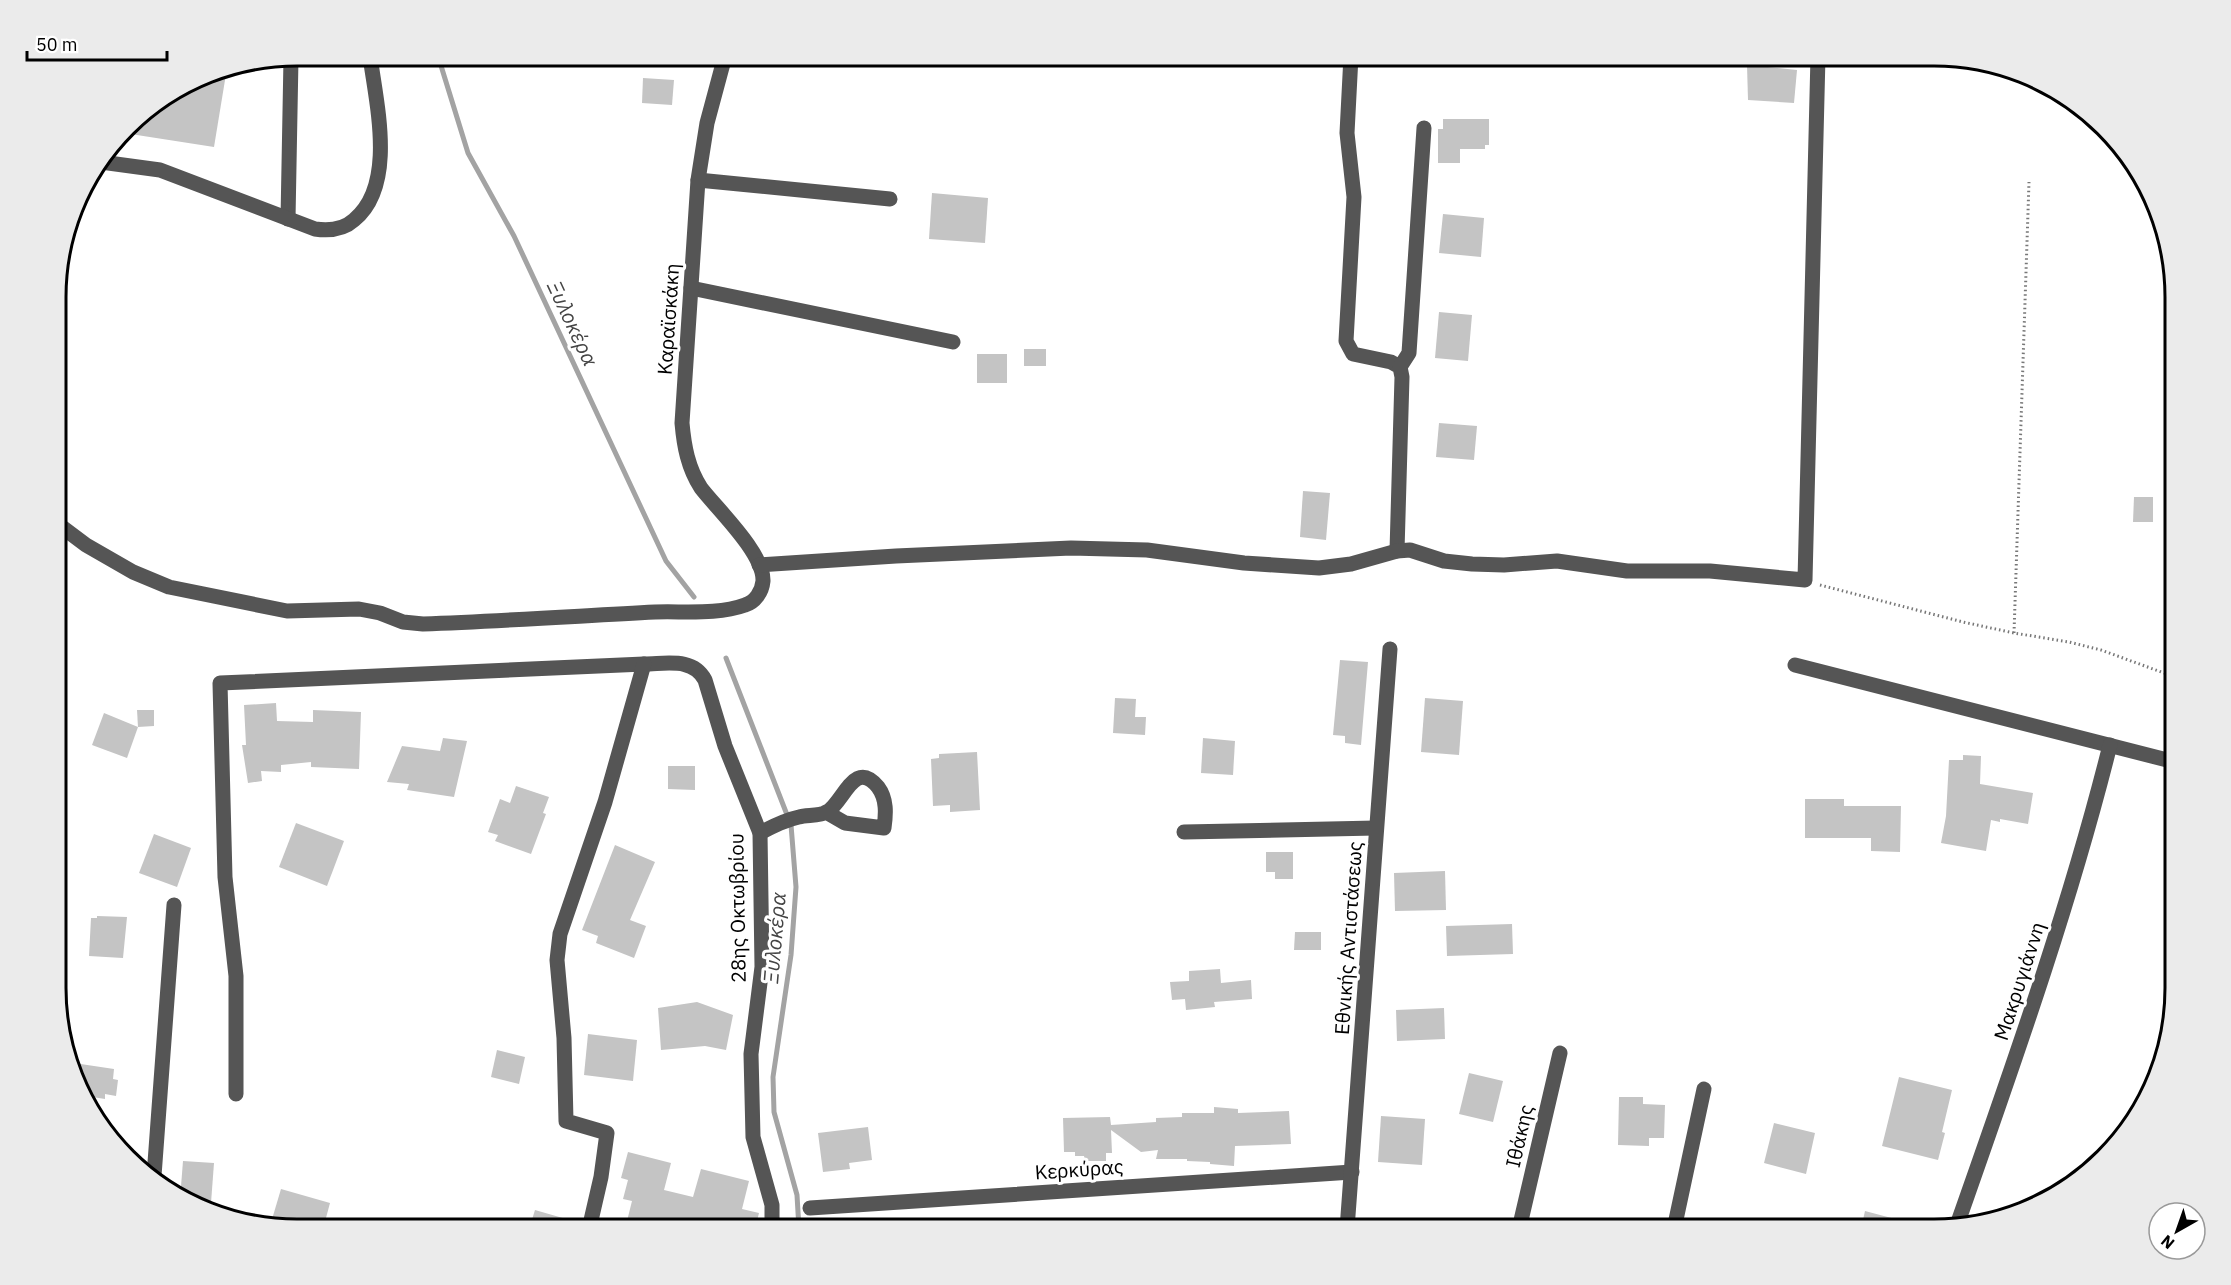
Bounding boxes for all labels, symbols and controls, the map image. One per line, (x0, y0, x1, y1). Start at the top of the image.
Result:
scale bar (27, 24, 166, 62)
text: 50 m (36, 33, 78, 56)
street label: Καραϊσκάκη (651, 262, 685, 376)
water label: Ξυλοκέρα (541, 276, 605, 371)
street label: 28ης Οκτωβρίου (722, 833, 752, 983)
street label: Εθνικής Αντιστάσεως (1328, 840, 1368, 1036)
water label: Ξυλοκέρα (756, 890, 792, 985)
street label: Μακρυγιάννη (1987, 918, 2051, 1044)
street label: Ιθάκης (1499, 1102, 1539, 1170)
street label: Κερκύρας (1034, 1152, 1124, 1186)
north arrow (2147, 1201, 2207, 1261)
text: N (2156, 1231, 2178, 1254)

